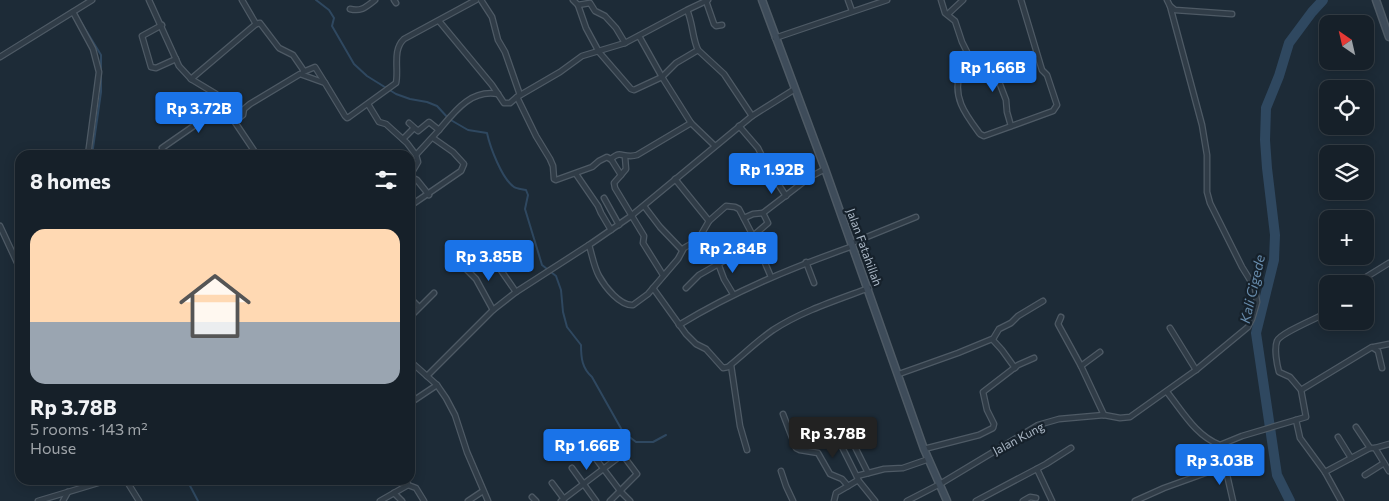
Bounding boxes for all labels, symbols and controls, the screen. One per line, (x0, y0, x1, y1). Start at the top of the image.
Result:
north arrow (1319, 15, 1374, 70)
map controls (1319, 15, 1374, 330)
pin: Rp 1.66B (941, 51, 1045, 93)
text: Rp 1.66B (960, 57, 1026, 76)
button: locate (1319, 80, 1374, 135)
pin: Rp 3.72B (147, 92, 251, 134)
text: Rp 3.72B (166, 98, 232, 117)
button: layers (1319, 145, 1374, 200)
pin: Rp 1.92B (720, 152, 824, 195)
text: Rp 1.92B (740, 159, 804, 178)
icon: filters (372, 166, 400, 194)
text: 8 homes (30, 168, 111, 193)
street label: Jalan Fatahillah (844, 206, 886, 288)
button: + (1319, 210, 1374, 265)
pin: Rp 2.84B (681, 232, 785, 274)
text: Rp 2.84B (699, 238, 767, 257)
pin: Rp 3.85B (437, 240, 541, 282)
text: Rp 3.85B (456, 246, 522, 265)
water label: Kali Cigede (1236, 252, 1268, 325)
icon: home (170, 261, 260, 351)
button: − (1319, 275, 1374, 330)
text: Rp 3.78B (30, 394, 117, 419)
pin: Rp 3.78B (781, 416, 885, 459)
street label: Jalan Kung (990, 418, 1047, 458)
text: 5 rooms · 143 m² (30, 419, 148, 438)
text: Rp 3.78B (800, 423, 866, 442)
pin: Rp 1.66B (535, 428, 639, 471)
text: Rp 1.66B (554, 435, 620, 454)
text: House (30, 438, 76, 457)
pin: Rp 3.03B (1168, 444, 1272, 486)
text: Rp 3.03B (1186, 450, 1254, 469)

